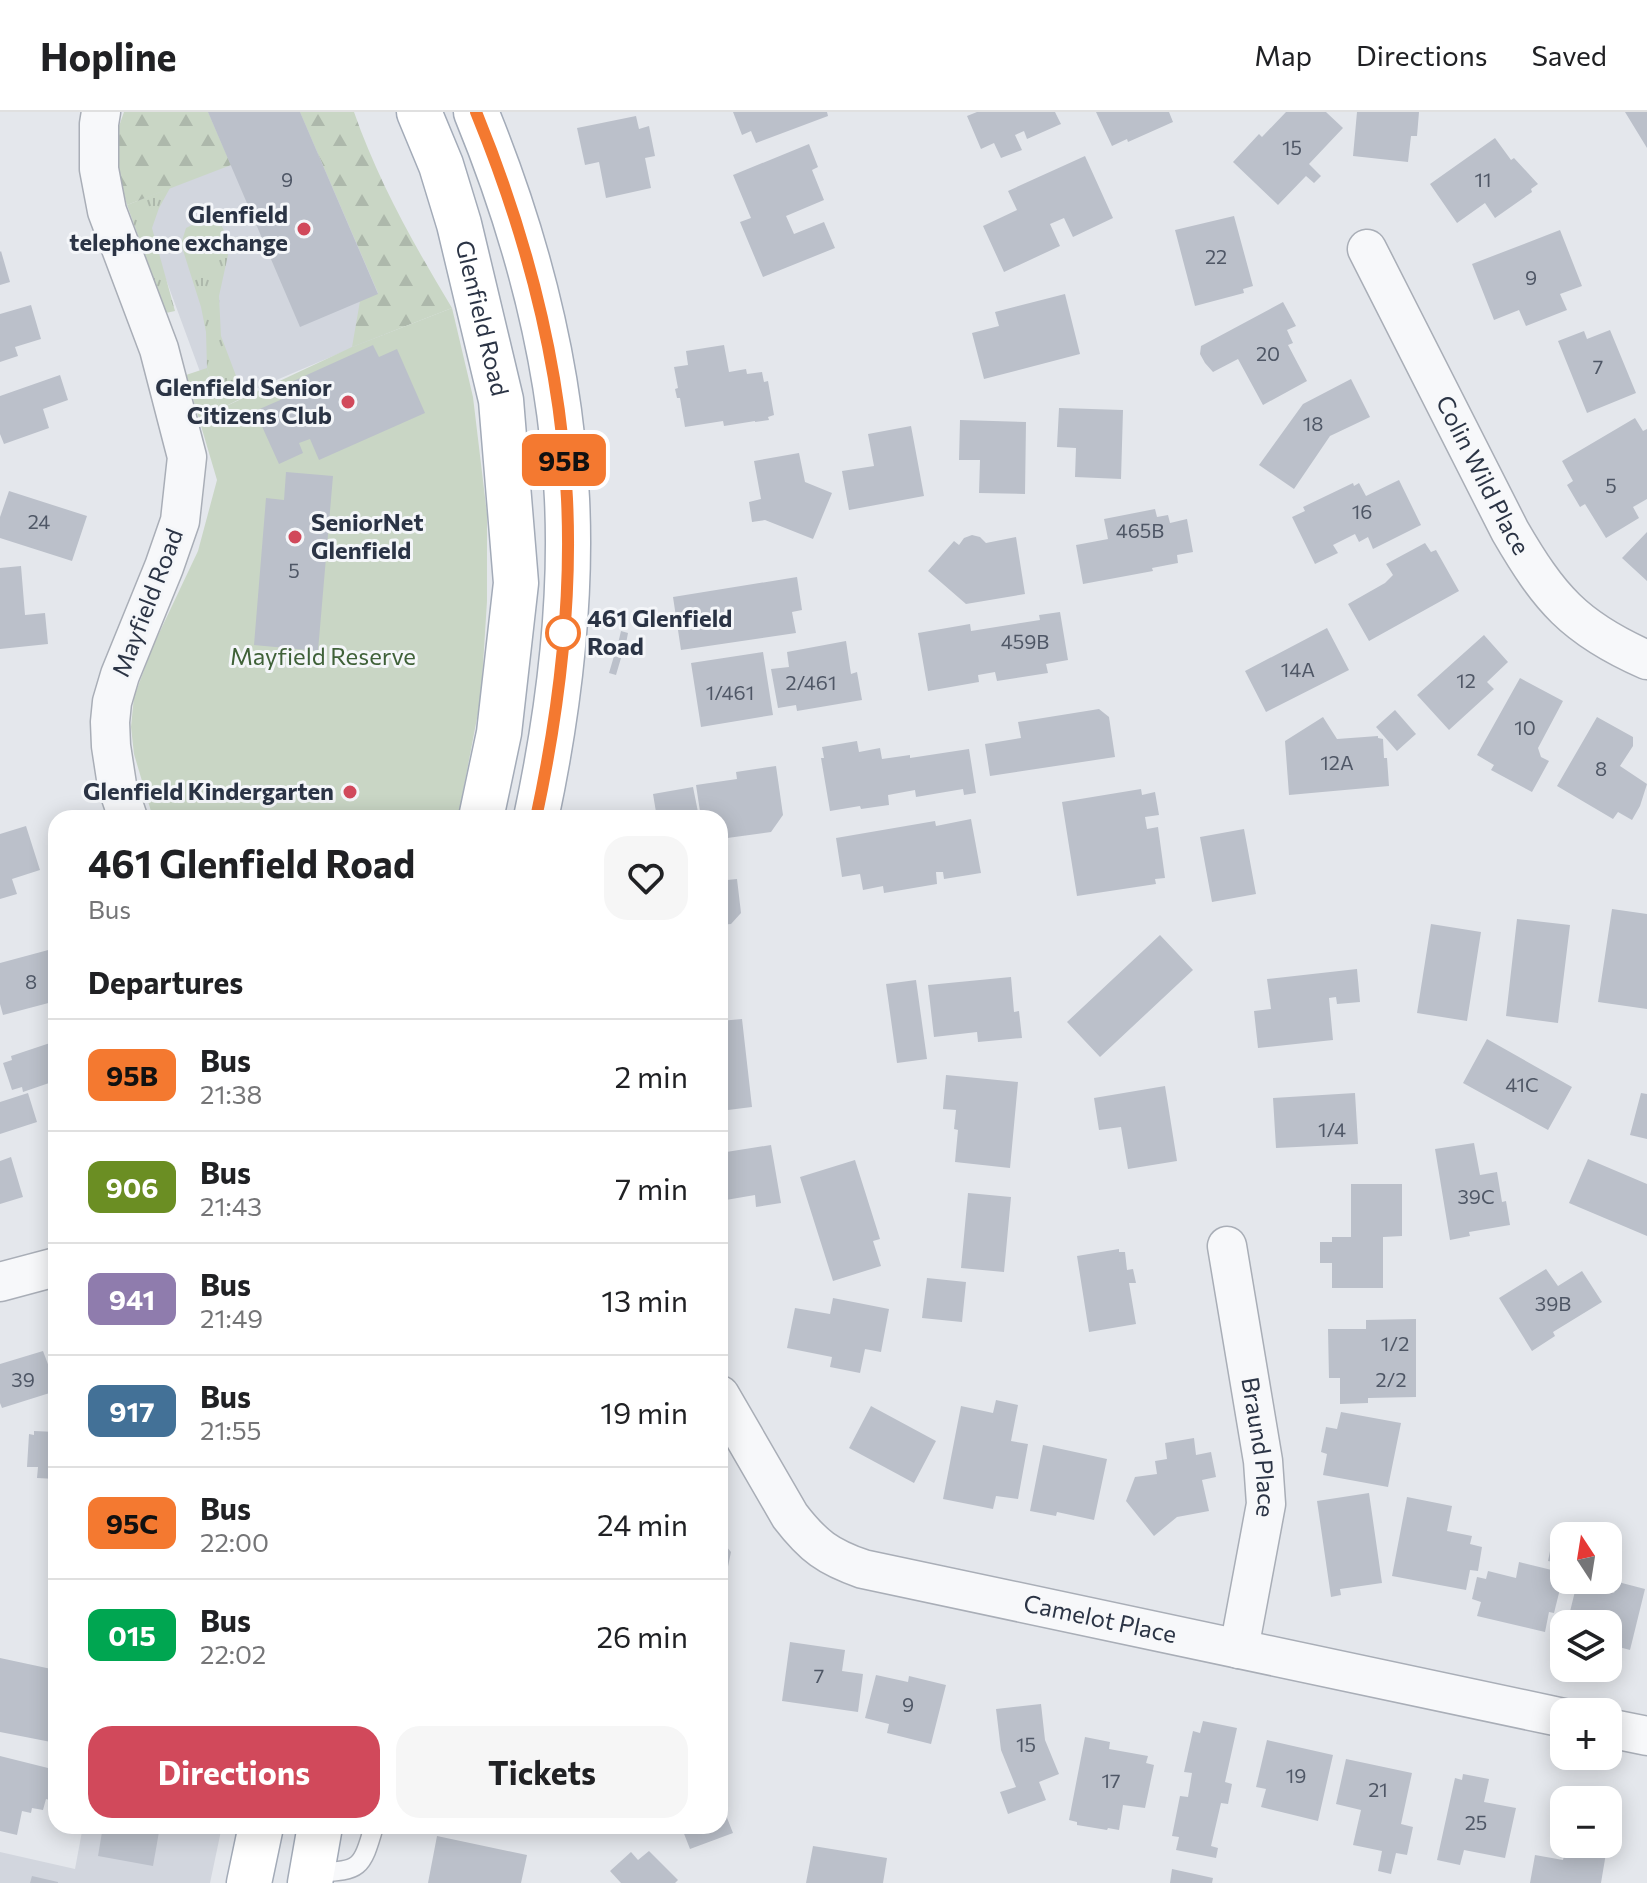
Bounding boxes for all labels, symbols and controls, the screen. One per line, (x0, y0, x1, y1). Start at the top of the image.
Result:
text: Hopline (40, 32, 177, 79)
text: Map (1254, 38, 1312, 72)
text: Directions (1356, 38, 1487, 72)
text: Saved (1531, 38, 1607, 72)
house number: 15 (1282, 135, 1302, 159)
house number: 9 (281, 167, 293, 191)
house number: 11 (1474, 167, 1492, 191)
place label: Glenfield telephone exchange (69, 199, 288, 256)
marker: Glenfield telephone exchange (295, 220, 313, 238)
street label: Glenfield Road (450, 237, 516, 399)
house number: 22 (1205, 244, 1227, 268)
house number: 9 (1525, 265, 1537, 289)
house number: 20 (1256, 341, 1280, 365)
house number: 7 (1593, 354, 1603, 378)
place label: Glenfield Senior Citizens Club (155, 372, 332, 429)
street label: Colin Wild Place (1431, 390, 1537, 560)
marker: Glenfield Senior Citizens Club (339, 393, 357, 411)
house number: 18 (1303, 411, 1323, 435)
line badge: 95B (518, 434, 610, 486)
text: 95B (538, 443, 590, 477)
house number: 5 (1605, 473, 1617, 497)
house number: 16 (1352, 499, 1372, 523)
place label: SeniorNet Glenfield (311, 507, 424, 564)
house number: 24 (28, 509, 50, 533)
house number: 465B (1116, 518, 1164, 542)
street label: Mayfield Road (105, 524, 188, 681)
marker: SeniorNet Glenfield (286, 528, 304, 546)
house number: 5 (288, 558, 300, 582)
place label: 461 Glenfield Road (587, 603, 732, 660)
marker: 461 Glenfield Road (546, 616, 580, 650)
house number: 459B (1001, 629, 1049, 653)
park label: Mayfield Reserve (230, 641, 416, 670)
house number: 14A (1281, 657, 1315, 681)
house number: 12 (1456, 668, 1476, 692)
house number: 2/461 (785, 670, 837, 694)
house number: 1/461 (706, 680, 754, 704)
house number: 10 (1514, 715, 1536, 739)
house number: 12A (1320, 750, 1354, 774)
house number: 8 (1595, 756, 1607, 780)
place label: Glenfield Kindergarten (83, 776, 334, 805)
marker: Glenfield Kindergarten (341, 783, 359, 801)
button: heart (604, 836, 688, 920)
text: 461 Glenfield Road (88, 839, 415, 886)
text: Bus (88, 893, 131, 924)
text: Departures (88, 963, 243, 1000)
house number: 8 (25, 969, 37, 993)
text: Bus (200, 1041, 251, 1078)
text: 2 min (615, 1057, 688, 1094)
text: 95B (106, 1058, 158, 1092)
house number: 41C (1505, 1072, 1539, 1096)
text: 21:38 (200, 1078, 262, 1109)
house number: 1/4 (1318, 1117, 1346, 1141)
text: Bus (200, 1153, 251, 1190)
text: 7 min (615, 1169, 688, 1206)
text: 906 (105, 1170, 159, 1204)
house number: 39C (1457, 1184, 1495, 1208)
text: 21:43 (200, 1190, 262, 1221)
text: Bus (200, 1265, 251, 1302)
text: 13 min (601, 1281, 688, 1318)
text: 941 (109, 1282, 155, 1316)
house number: 39B (1535, 1291, 1571, 1315)
text: 21:49 (200, 1302, 263, 1333)
house number: 1/2 (1381, 1331, 1409, 1355)
house number: 39 (11, 1367, 35, 1391)
house number: 2/2 (1375, 1367, 1407, 1391)
street label: Braund Place (1236, 1375, 1282, 1520)
text: Bus (200, 1377, 251, 1414)
text: 19 min (600, 1393, 688, 1430)
text: 917 (109, 1394, 155, 1428)
text: 21:55 (200, 1414, 262, 1445)
text: Bus (200, 1489, 251, 1526)
text: 24 min (597, 1505, 688, 1542)
text: 95C (106, 1506, 158, 1540)
north arrow (1550, 1522, 1622, 1594)
map controls (1550, 1522, 1622, 1858)
text: 22:00 (200, 1526, 269, 1557)
street label: Camelot Place (1021, 1588, 1179, 1648)
text: Bus (200, 1601, 251, 1638)
button: layers (1550, 1610, 1622, 1682)
text: 26 min (596, 1617, 688, 1654)
text: 015 (108, 1618, 156, 1652)
text: 22:02 (200, 1638, 266, 1669)
house number: 7 (814, 1663, 824, 1687)
house number: 9 (902, 1692, 914, 1716)
button: + (1550, 1698, 1622, 1770)
button: Directions (88, 1726, 380, 1818)
button: Tickets (396, 1726, 688, 1818)
house number: 15 (1016, 1732, 1036, 1756)
house number: 19 (1286, 1763, 1306, 1787)
house number: 17 (1101, 1768, 1121, 1792)
house number: 21 (1368, 1777, 1388, 1801)
button: − (1550, 1786, 1622, 1858)
house number: 25 (1465, 1810, 1487, 1834)

